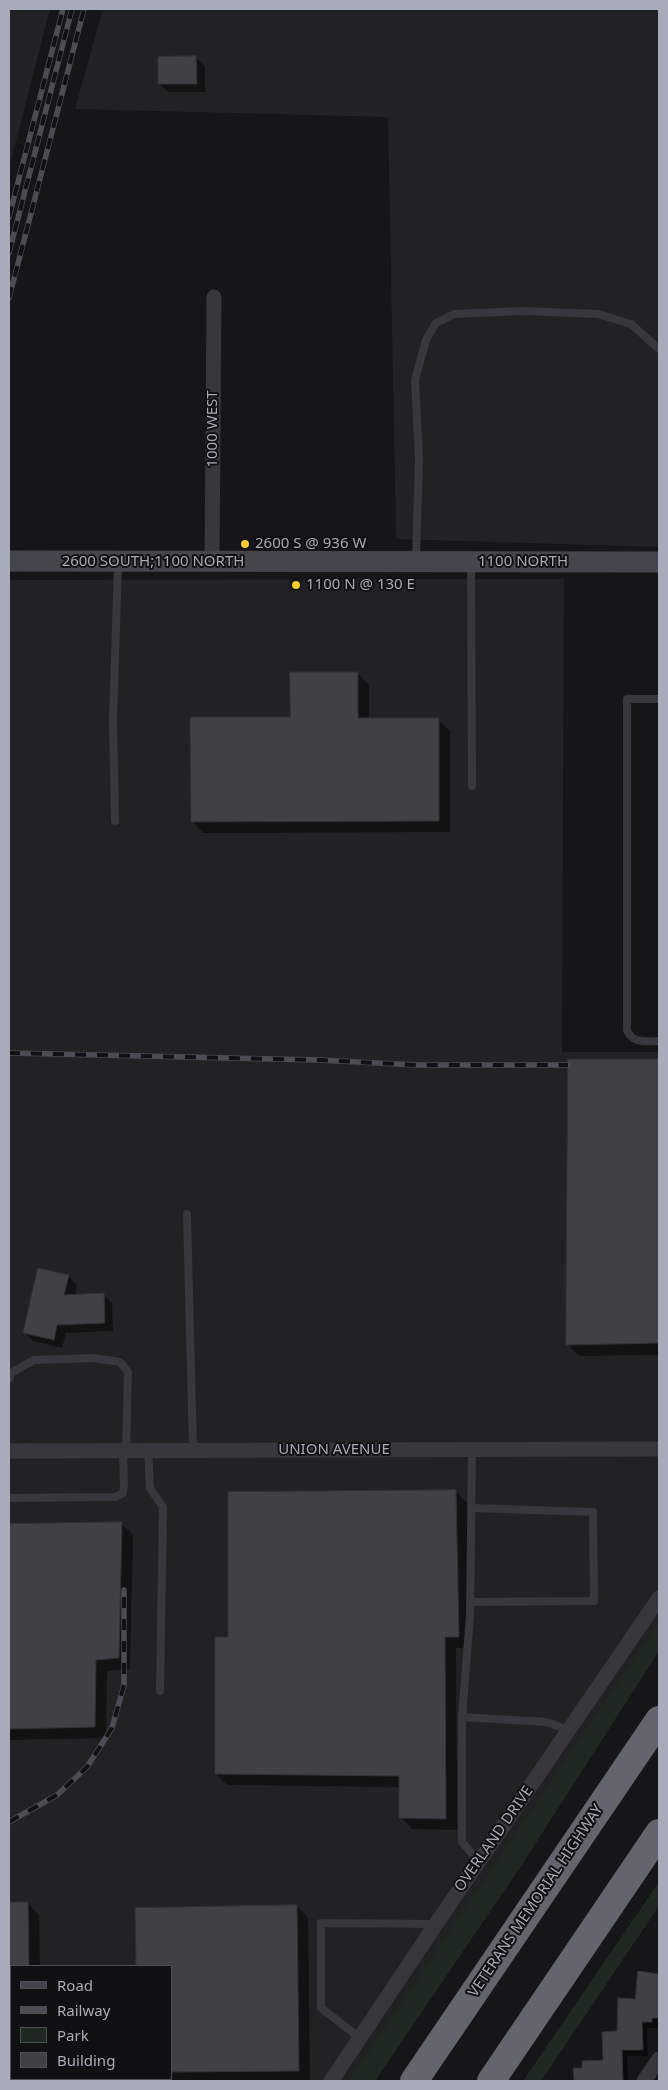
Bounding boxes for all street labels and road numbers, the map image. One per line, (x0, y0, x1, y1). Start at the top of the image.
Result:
street label: 1000 WEST (204, 390, 222, 468)
street label: 2600 SOUTH;1100 NORTH (62, 553, 244, 571)
street label: 1100 NORTH (478, 553, 568, 571)
street label: UNION AVENUE (278, 1441, 390, 1459)
street label: OVERLAND DRIVE (451, 1783, 537, 1895)
street label: VETERANS MEMORIAL HIGHWAY (465, 1801, 607, 2001)

